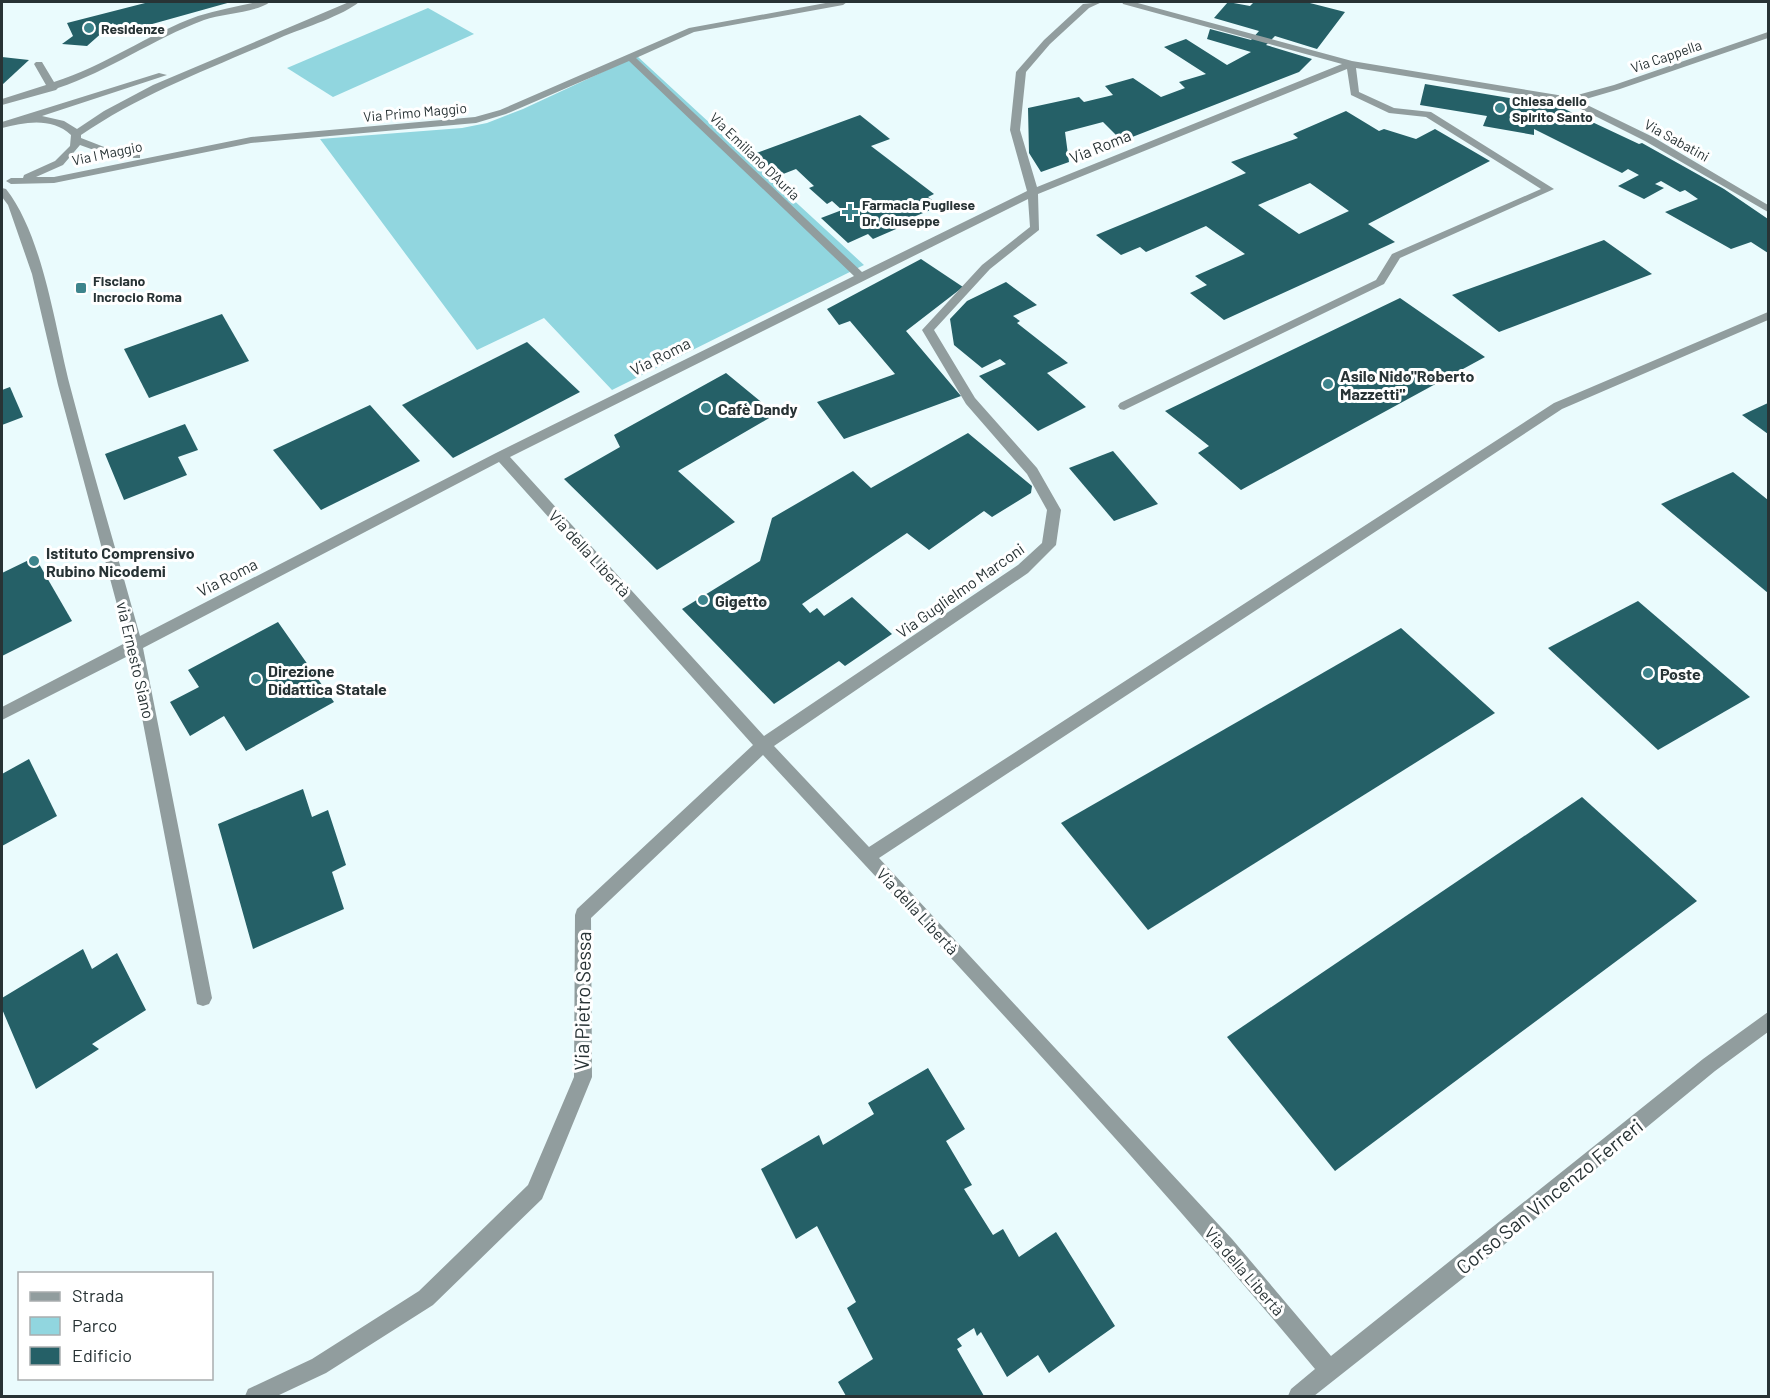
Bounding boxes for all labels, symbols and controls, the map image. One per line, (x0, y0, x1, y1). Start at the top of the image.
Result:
place label: Residenze (101, 20, 165, 37)
marker: Residenze (82, 21, 96, 35)
street label: Via Cappella (1628, 36, 1704, 76)
place label: Chiesa dello Spirito Santo (1512, 92, 1593, 125)
street label: Via Primo Maggio (362, 99, 468, 125)
marker: Chiesa dello Spirito Santo (1493, 101, 1507, 115)
street label: Via Emiliano D'Auria (706, 109, 804, 203)
street label: Via Sabatini (1642, 115, 1712, 165)
street label: Via Roma (1066, 125, 1134, 167)
street label: Via I Maggio (70, 137, 144, 169)
place label: Farmacia Pugliese Dr. Giuseppe (862, 196, 976, 229)
marker: Farmacia Pugliese Dr. Giuseppe (843, 205, 857, 219)
place label: Fisciano Incrocio Roma (93, 272, 182, 305)
marker: Fisciano Incrocio Roma (74, 281, 88, 295)
street label: Via Roma (627, 333, 693, 379)
place label: Asilo Nido"Roberto Mazzetti" (1340, 366, 1474, 403)
marker: Asilo Nido"Roberto Mazzetti" (1321, 377, 1335, 391)
place label: Cafè Dandy (718, 399, 798, 418)
marker: Cafè Dandy (699, 401, 713, 415)
street label: Via della Libertà (545, 506, 635, 600)
street label: Via Guglielmo Marconi (892, 539, 1028, 641)
place label: Istituto Comprensivo Rubino Nicodemi (46, 543, 195, 580)
marker: Istituto Comprensivo Rubino Nicodemi (27, 554, 41, 568)
street label: Via Roma (194, 554, 260, 600)
place label: Gigetto (715, 591, 767, 610)
marker: Gigetto (696, 593, 710, 607)
street label: via Ernesto Siano (113, 600, 159, 720)
place label: Direzione Didattica Statale (268, 661, 387, 698)
place label: Poste (1660, 664, 1701, 683)
marker: Poste (1641, 666, 1655, 680)
marker: Direzione Didattica Statale (249, 672, 263, 686)
street label: Via della Libertà (873, 864, 963, 958)
street label: Via Pietro Sessa (569, 931, 595, 1071)
street label: Corso San Vincenzo Ferreri (1451, 1113, 1647, 1279)
street label: Via della Libertà (1201, 1223, 1289, 1319)
legend (18, 1272, 213, 1380)
text: Strada (72, 1284, 124, 1306)
text: Parco (72, 1314, 117, 1336)
text: Edificio (72, 1344, 132, 1366)

